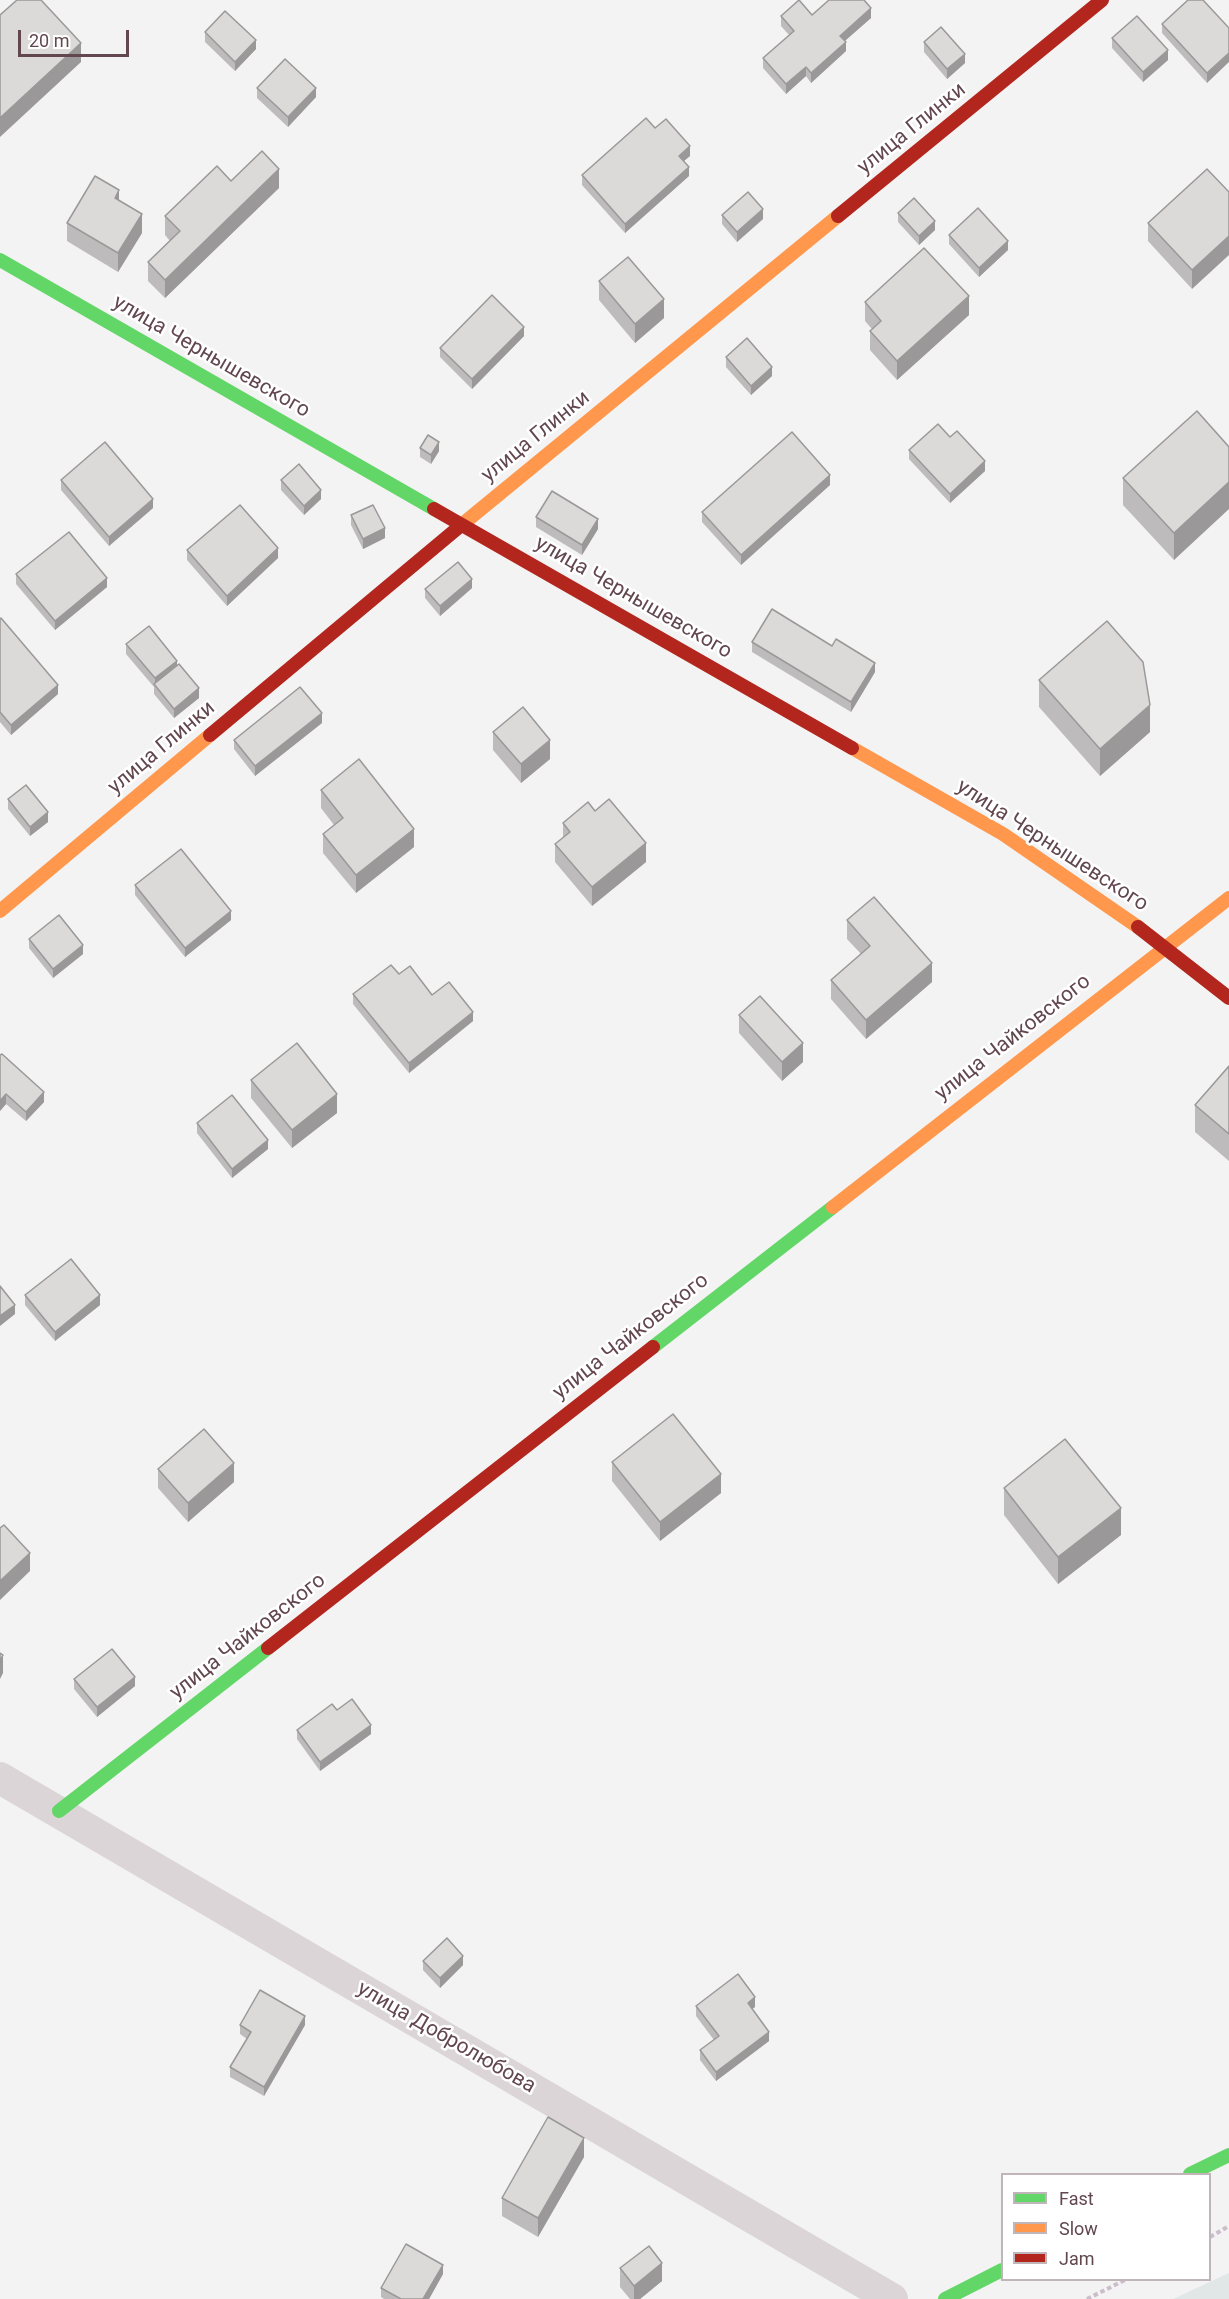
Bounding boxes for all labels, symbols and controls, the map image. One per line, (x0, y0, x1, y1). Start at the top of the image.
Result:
scale bar (21, 18, 132, 56)
text: 20 m (29, 30, 69, 51)
street label: улица Глинки (853, 78, 971, 180)
street label: улица Чернышевского (108, 290, 314, 424)
street label: улица Глинки (477, 386, 595, 488)
street label: улица Чернышевского (530, 531, 736, 665)
street label: улица Глинки (103, 696, 221, 800)
street label: улица Чернышевского (951, 775, 1153, 917)
street label: улица Чайковского (930, 969, 1096, 1107)
street label: улица Чайковского (548, 1268, 714, 1406)
street label: улица Чайковского (165, 1568, 331, 1706)
street label: улица Добролюбова (352, 1977, 540, 2099)
legend (1001, 2173, 1211, 2281)
text: Fast (1059, 2188, 1094, 2209)
text: Slow (1059, 2218, 1098, 2239)
text: Jam (1059, 2248, 1095, 2269)

